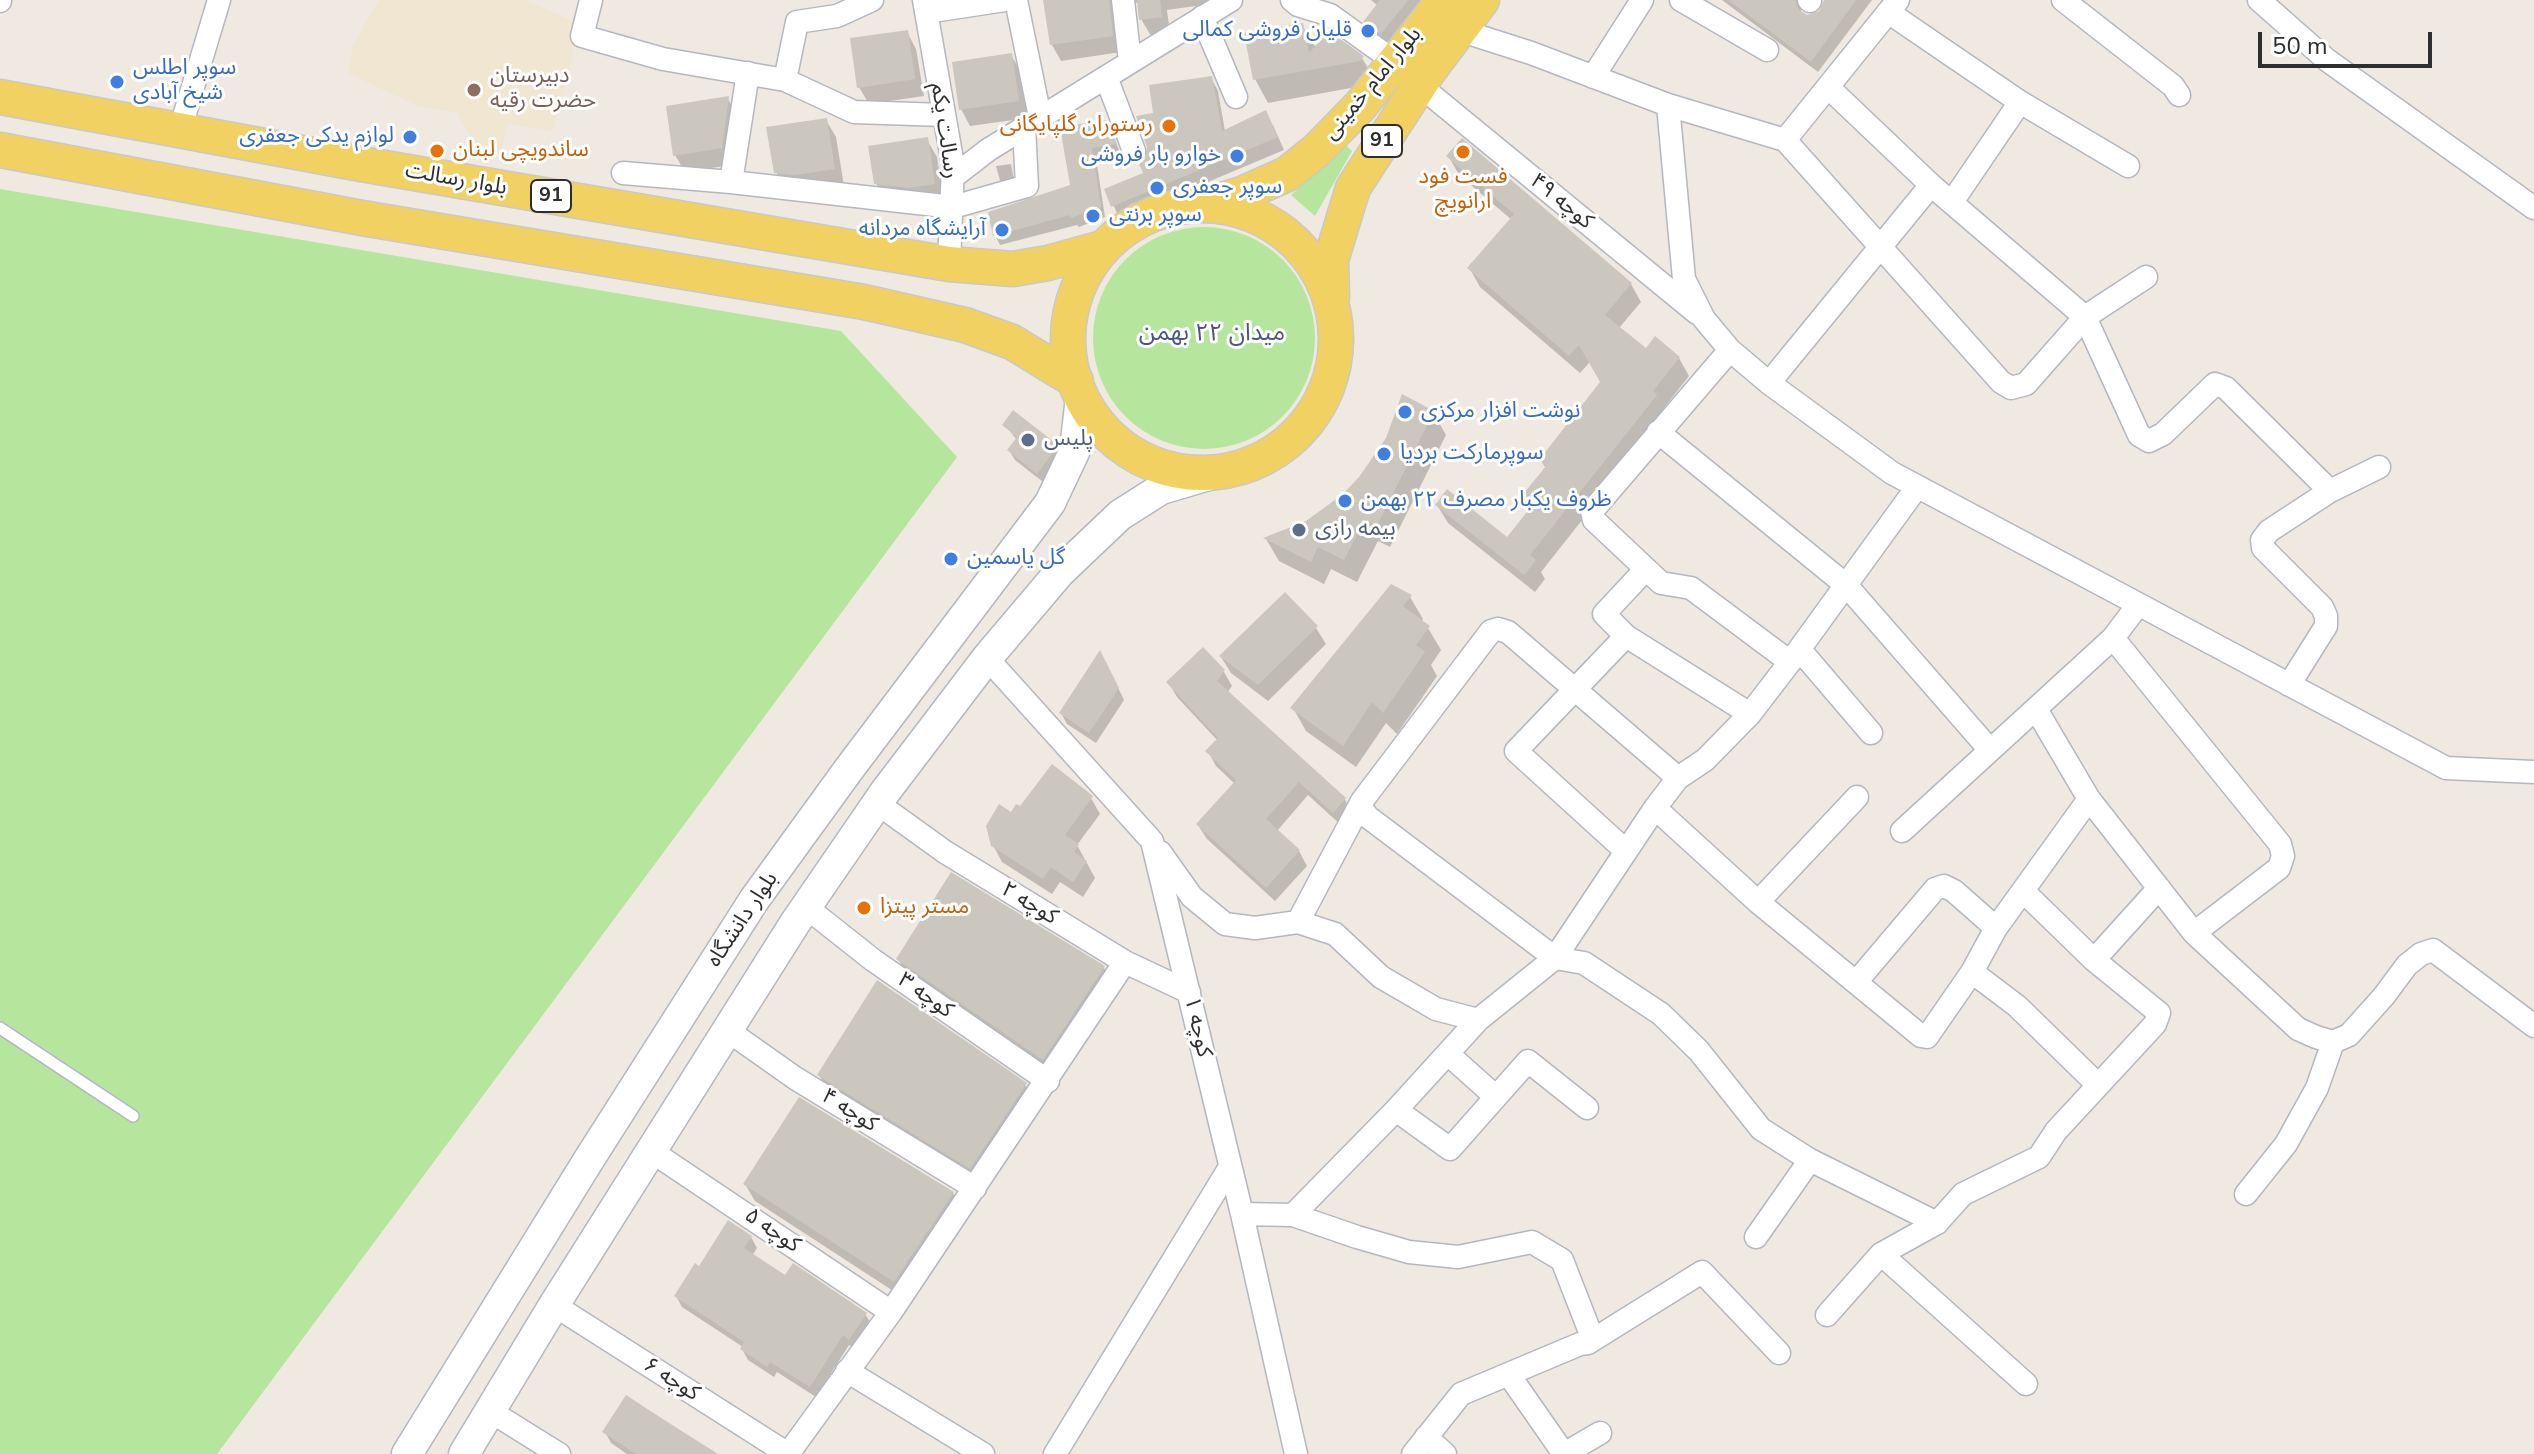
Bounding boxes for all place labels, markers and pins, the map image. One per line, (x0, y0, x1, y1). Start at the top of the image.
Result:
place label: قلیان فروشی کمالی (1183, 18, 1352, 44)
marker: قلیان فروشی کمالی (1359, 22, 1377, 40)
place label: سوپر اطلس شیخ آبادی (133, 56, 236, 108)
place label: دبیرستان حضرت رقیه (490, 64, 596, 116)
marker: سوپر اطلس شیخ آبادی (108, 73, 126, 91)
marker: دبیرستان حضرت رقیه (465, 81, 483, 99)
place label: رستوران گلپایگانی (1000, 113, 1153, 139)
marker: رستوران گلپایگانی (1160, 117, 1178, 135)
place label: لوازم یدکی جعفری (239, 124, 394, 150)
marker: لوازم یدکی جعفری (401, 128, 419, 146)
place label: ساندویچی لبنان (453, 138, 589, 164)
marker: ساندویچی لبنان (428, 142, 446, 160)
place label: خوارو بار فروشی (1081, 143, 1221, 169)
marker: فست فود ارانویچ (1454, 143, 1472, 161)
marker: خوارو بار فروشی (1228, 147, 1246, 165)
place label: فست فود ارانویچ (1419, 165, 1507, 216)
place label: سوپر جعفری (1173, 175, 1282, 201)
marker: سوپر جعفری (1148, 179, 1166, 197)
place label: سوپر برنتی (1109, 203, 1202, 229)
marker: سوپر برنتی (1084, 207, 1102, 225)
place label: آرایشگاه مردانه (859, 217, 986, 243)
marker: آرایشگاه مردانه (993, 221, 1011, 239)
place label: نوشت افزار مرکزی (1421, 399, 1580, 425)
marker: نوشت افزار مرکزی (1396, 403, 1414, 421)
place label: پلیس (1044, 427, 1093, 453)
marker: پلیس (1019, 431, 1037, 449)
place label: سوپرمارکت بردیا (1400, 441, 1543, 467)
marker: سوپرمارکت بردیا (1375, 445, 1393, 463)
place label: ظروف یکبار مصرف ۲۲ بهمن (1361, 488, 1612, 514)
marker: ظروف یکبار مصرف ۲۲ بهمن (1336, 492, 1354, 510)
place label: بیمه رازی (1315, 517, 1396, 543)
marker: بیمه رازی (1290, 521, 1308, 539)
place label: گل یاسمین (967, 546, 1065, 572)
marker: گل یاسمین (942, 550, 960, 568)
place label: مستر پیتزا (880, 895, 969, 921)
marker: مستر پیتزا (855, 899, 873, 917)

